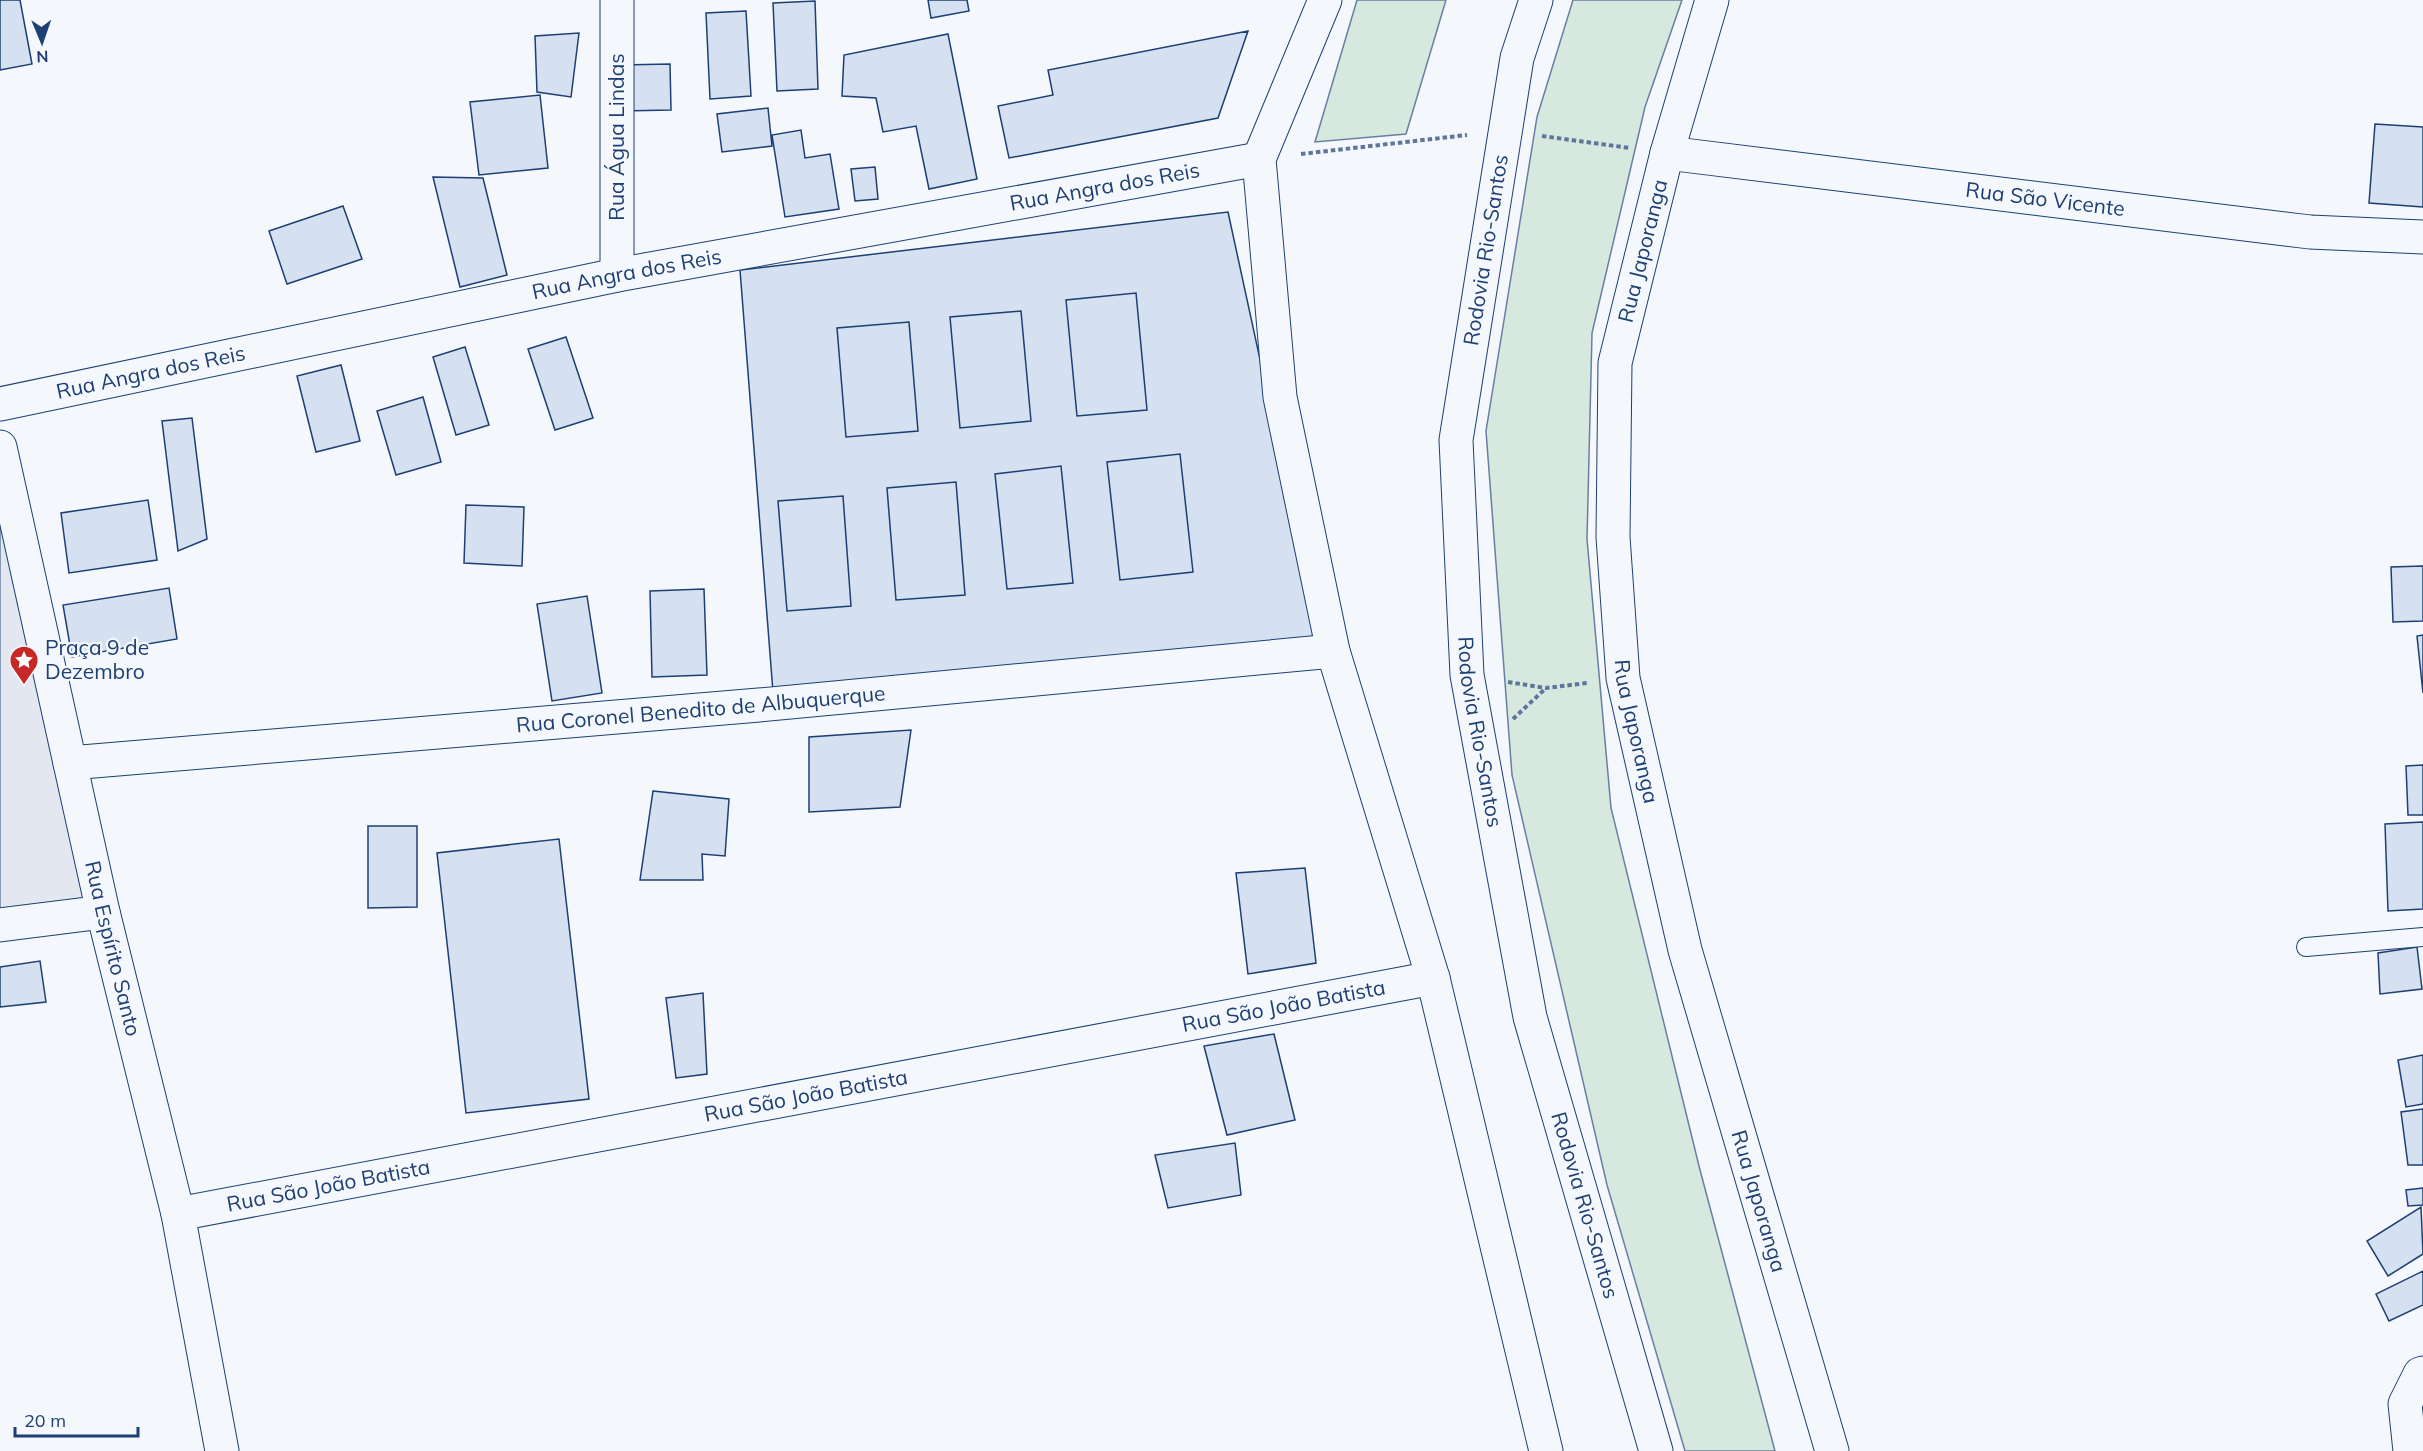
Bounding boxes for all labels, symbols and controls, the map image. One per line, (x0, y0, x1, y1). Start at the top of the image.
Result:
north arrow (12, 12, 72, 72)
text: N (36, 47, 49, 67)
street label: Rua Água Lindas (603, 53, 629, 221)
street label: Rodovia Rio-Santos (1457, 152, 1513, 347)
street label: Rua Angra dos Reis (1008, 156, 1202, 216)
street label: Rua São Vicente (1964, 176, 2126, 221)
street label: Rua Japoranga (1612, 177, 1672, 325)
street label: Rua Angra dos Reis (529, 242, 723, 304)
street label: Rua Angra dos Reis (54, 339, 247, 404)
place label: Praça 9 de Dezembro (45, 634, 149, 684)
street label: Rodovia Rio-Santos (1453, 636, 1509, 829)
place icon: Praça 9 de Dezembro (8, 644, 40, 686)
street label: Rua Japoranga (1610, 659, 1665, 806)
street label: Rua Coronel Benedito de Albuquerque (515, 679, 886, 737)
street label: Rua Espírito Santo (80, 858, 147, 1039)
street label: Rua São João Batista (1180, 973, 1387, 1037)
street label: Rua São João Batista (702, 1063, 910, 1127)
street label: Rodovia Rio-Santos (1546, 1109, 1625, 1301)
street label: Rua Japoranga (1727, 1127, 1793, 1275)
street label: Rua São João Batista (224, 1153, 432, 1217)
scale bar (15, 1400, 138, 1438)
text: 20 m (24, 1409, 66, 1432)

